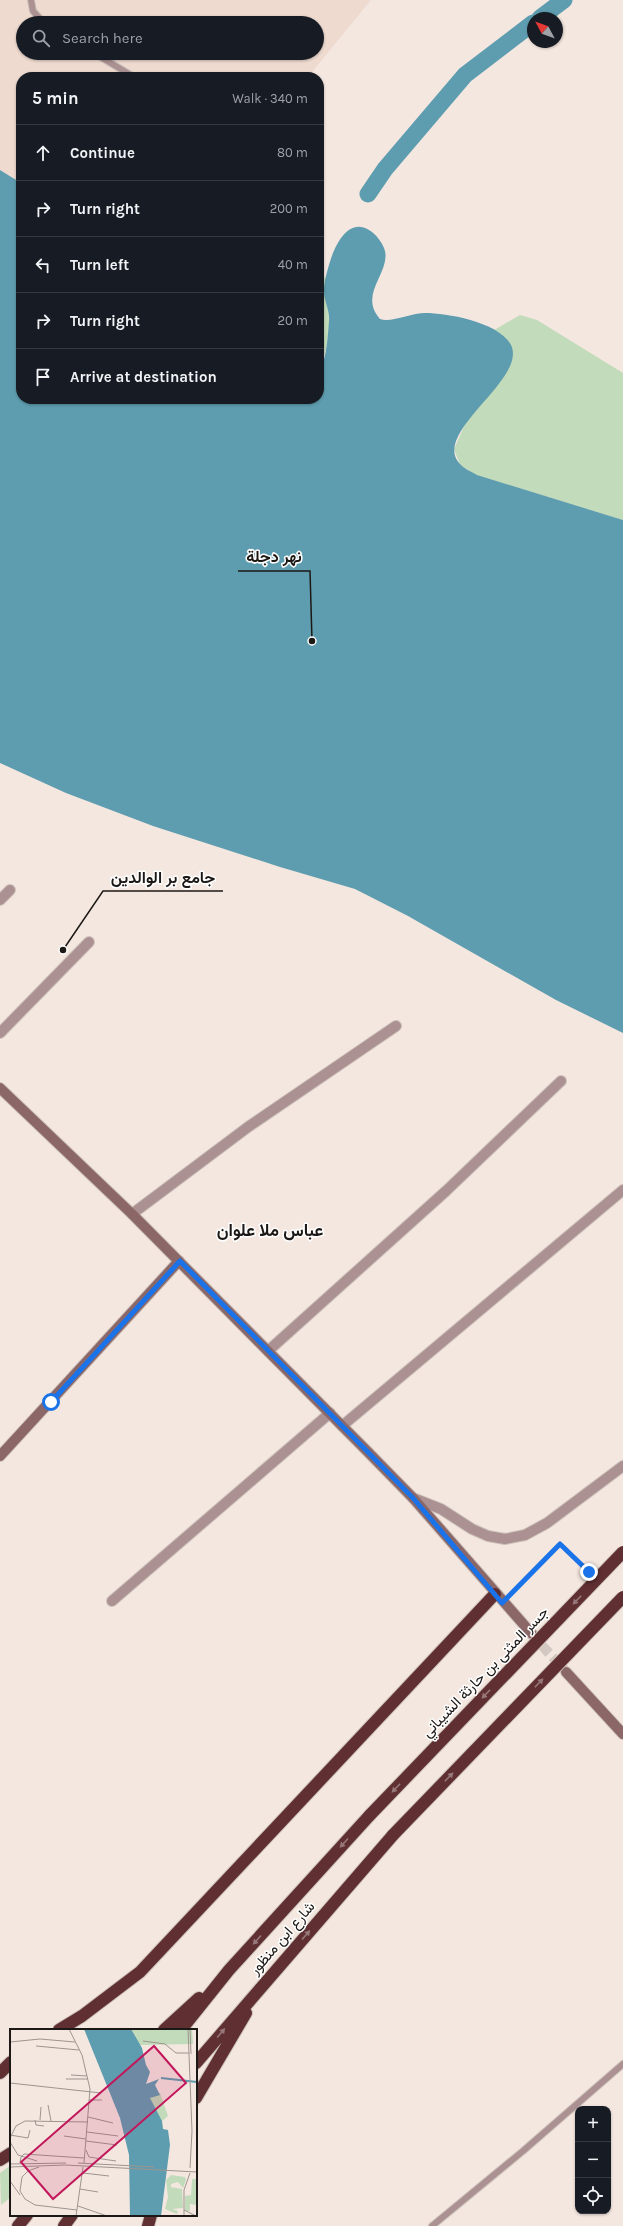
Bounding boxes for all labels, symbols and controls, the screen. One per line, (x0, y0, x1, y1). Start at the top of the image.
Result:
north arrow (527, 12, 563, 48)
search box (16, 16, 324, 60)
icon: search (30, 27, 52, 49)
text: Search here (62, 29, 143, 47)
text: 5 min (32, 88, 79, 108)
text: Walk · 340 m (232, 91, 308, 106)
icon: ahead (32, 142, 54, 164)
text: Continue (70, 144, 135, 162)
text: 80 m (277, 145, 308, 160)
icon: right (32, 198, 54, 220)
text: Turn right (70, 200, 140, 218)
text: 200 m (270, 201, 308, 216)
icon: left (32, 254, 54, 276)
text: Turn left (70, 256, 129, 274)
text: 40 m (278, 257, 308, 272)
icon: right (32, 310, 54, 332)
text: Turn right (70, 312, 140, 330)
text: 20 m (278, 313, 308, 328)
icon: arrive (32, 366, 54, 388)
text: Arrive at destination (70, 368, 217, 386)
callout: نهر دجلة (238, 543, 310, 571)
text: نهر دجلة (246, 547, 302, 567)
callout: جامع بر الوالدين (103, 863, 223, 891)
text: جامع بر الوالدين (111, 868, 215, 889)
district label: عباس ملا علوان (217, 1220, 323, 1241)
route start (42, 1393, 60, 1411)
route end (580, 1563, 598, 1581)
one-way arrow (572, 1595, 581, 1605)
street label: جسر المثنى بن حارثة الشيباني (418, 1603, 555, 1744)
one-way arrow (535, 1678, 544, 1688)
one-way arrow (481, 1689, 491, 1699)
one-way arrow (444, 1772, 454, 1782)
one-way arrow (391, 1783, 401, 1793)
one-way arrow (340, 1839, 349, 1848)
street label: شارع ابن منظور (245, 1898, 320, 1980)
one-way arrow (301, 1930, 310, 1940)
one-way arrow (252, 1935, 261, 1945)
one-way arrow (216, 2028, 225, 2039)
inset map (10, 2029, 197, 2216)
map controls (575, 2106, 611, 2214)
button: + (575, 2106, 611, 2142)
button: − (575, 2142, 611, 2178)
button: locate (575, 2178, 611, 2214)

